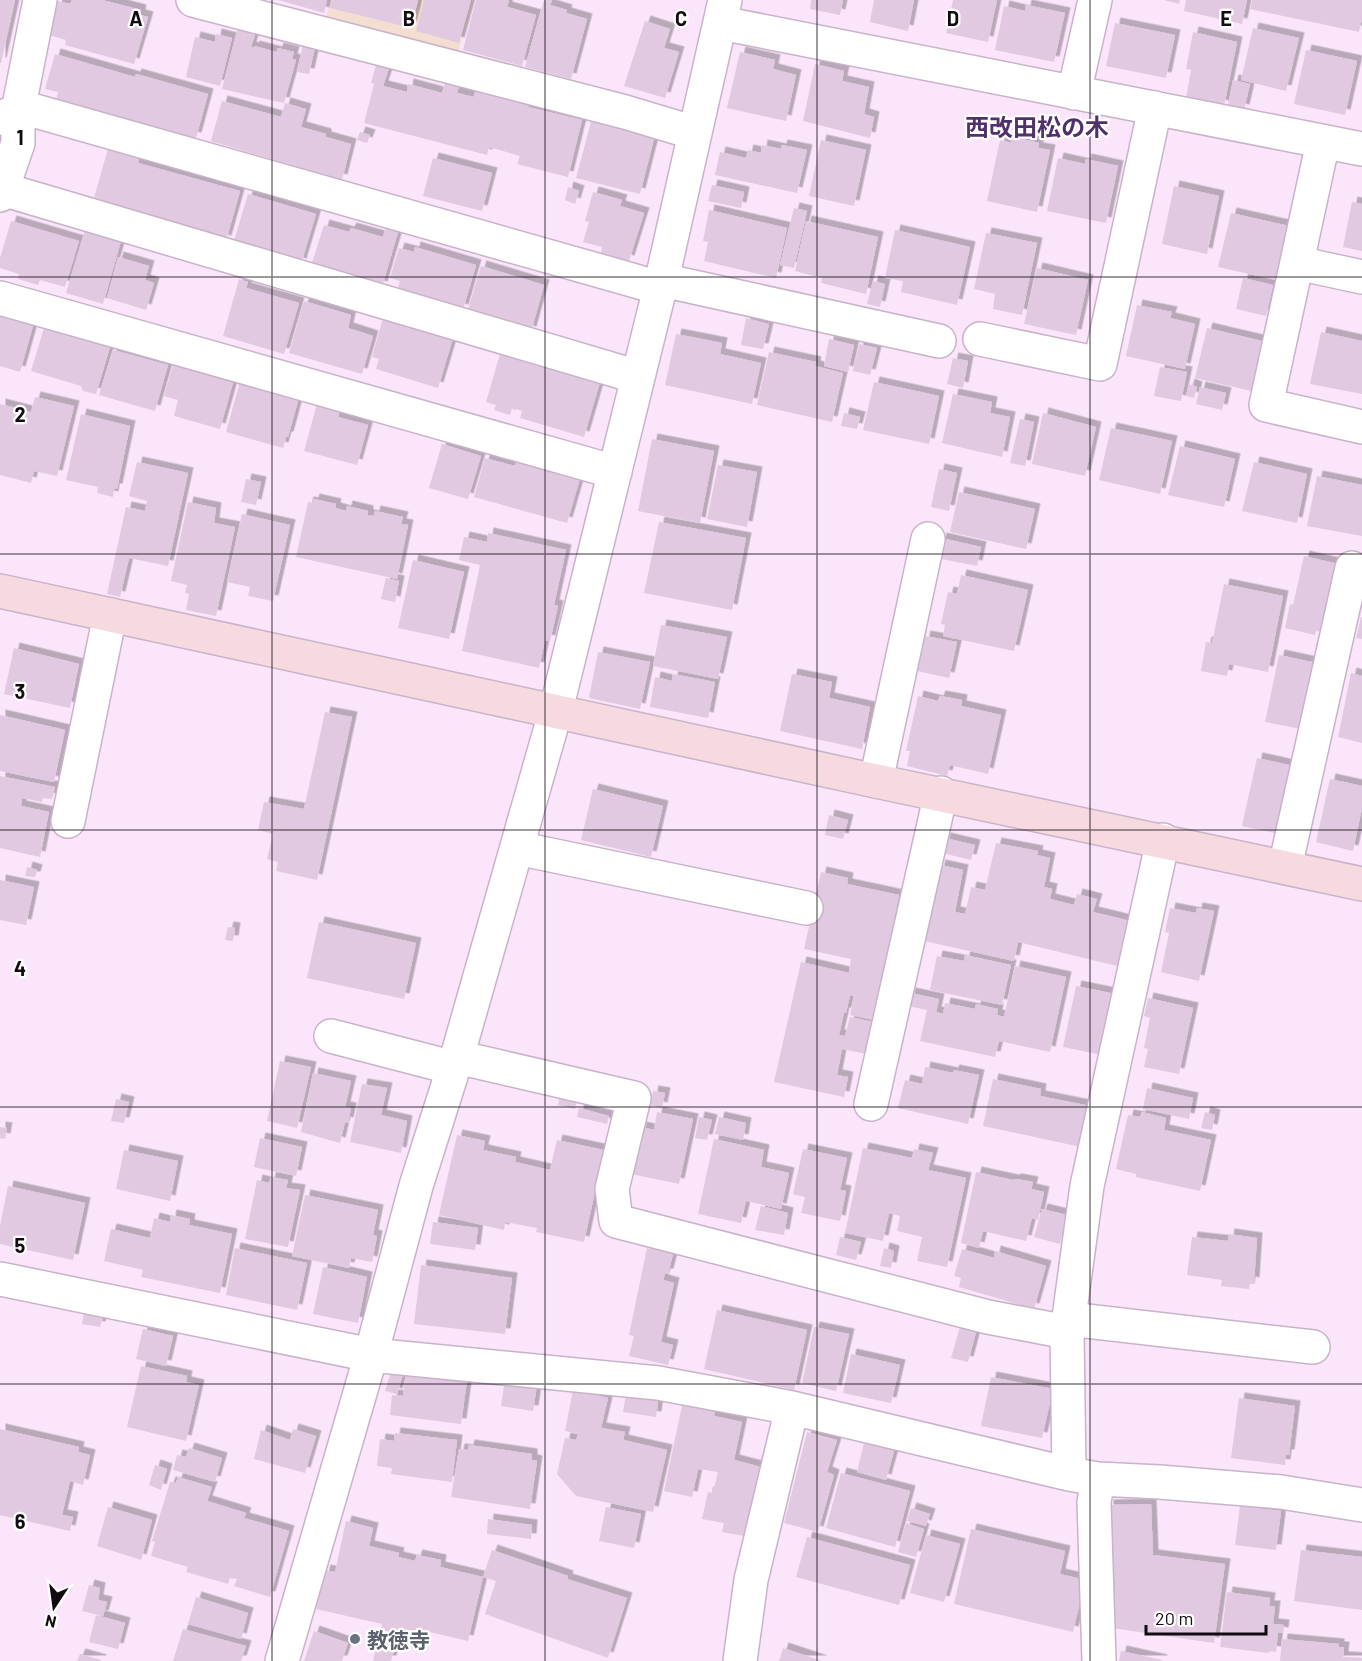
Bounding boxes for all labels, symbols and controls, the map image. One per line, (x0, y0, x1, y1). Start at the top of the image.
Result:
text: A (129, 6, 143, 30)
text: B (403, 6, 415, 30)
text: C (675, 6, 687, 30)
text: D (947, 6, 959, 30)
text: E (1220, 6, 1232, 30)
district label: 西改田松の木 (965, 112, 1109, 141)
text: 1 (16, 125, 24, 149)
text: 2 (14, 402, 26, 426)
text: 3 (15, 679, 25, 703)
text: 4 (14, 956, 26, 980)
text: 5 (15, 1233, 26, 1257)
text: 6 (15, 1509, 26, 1533)
north arrow (24, 1577, 84, 1637)
scale bar (1146, 1598, 1266, 1636)
text: 20 m (1155, 1607, 1193, 1629)
text: N (43, 1612, 58, 1633)
place label: 教徳寺 (367, 1627, 430, 1652)
marker: 教徳寺 (348, 1632, 362, 1646)

